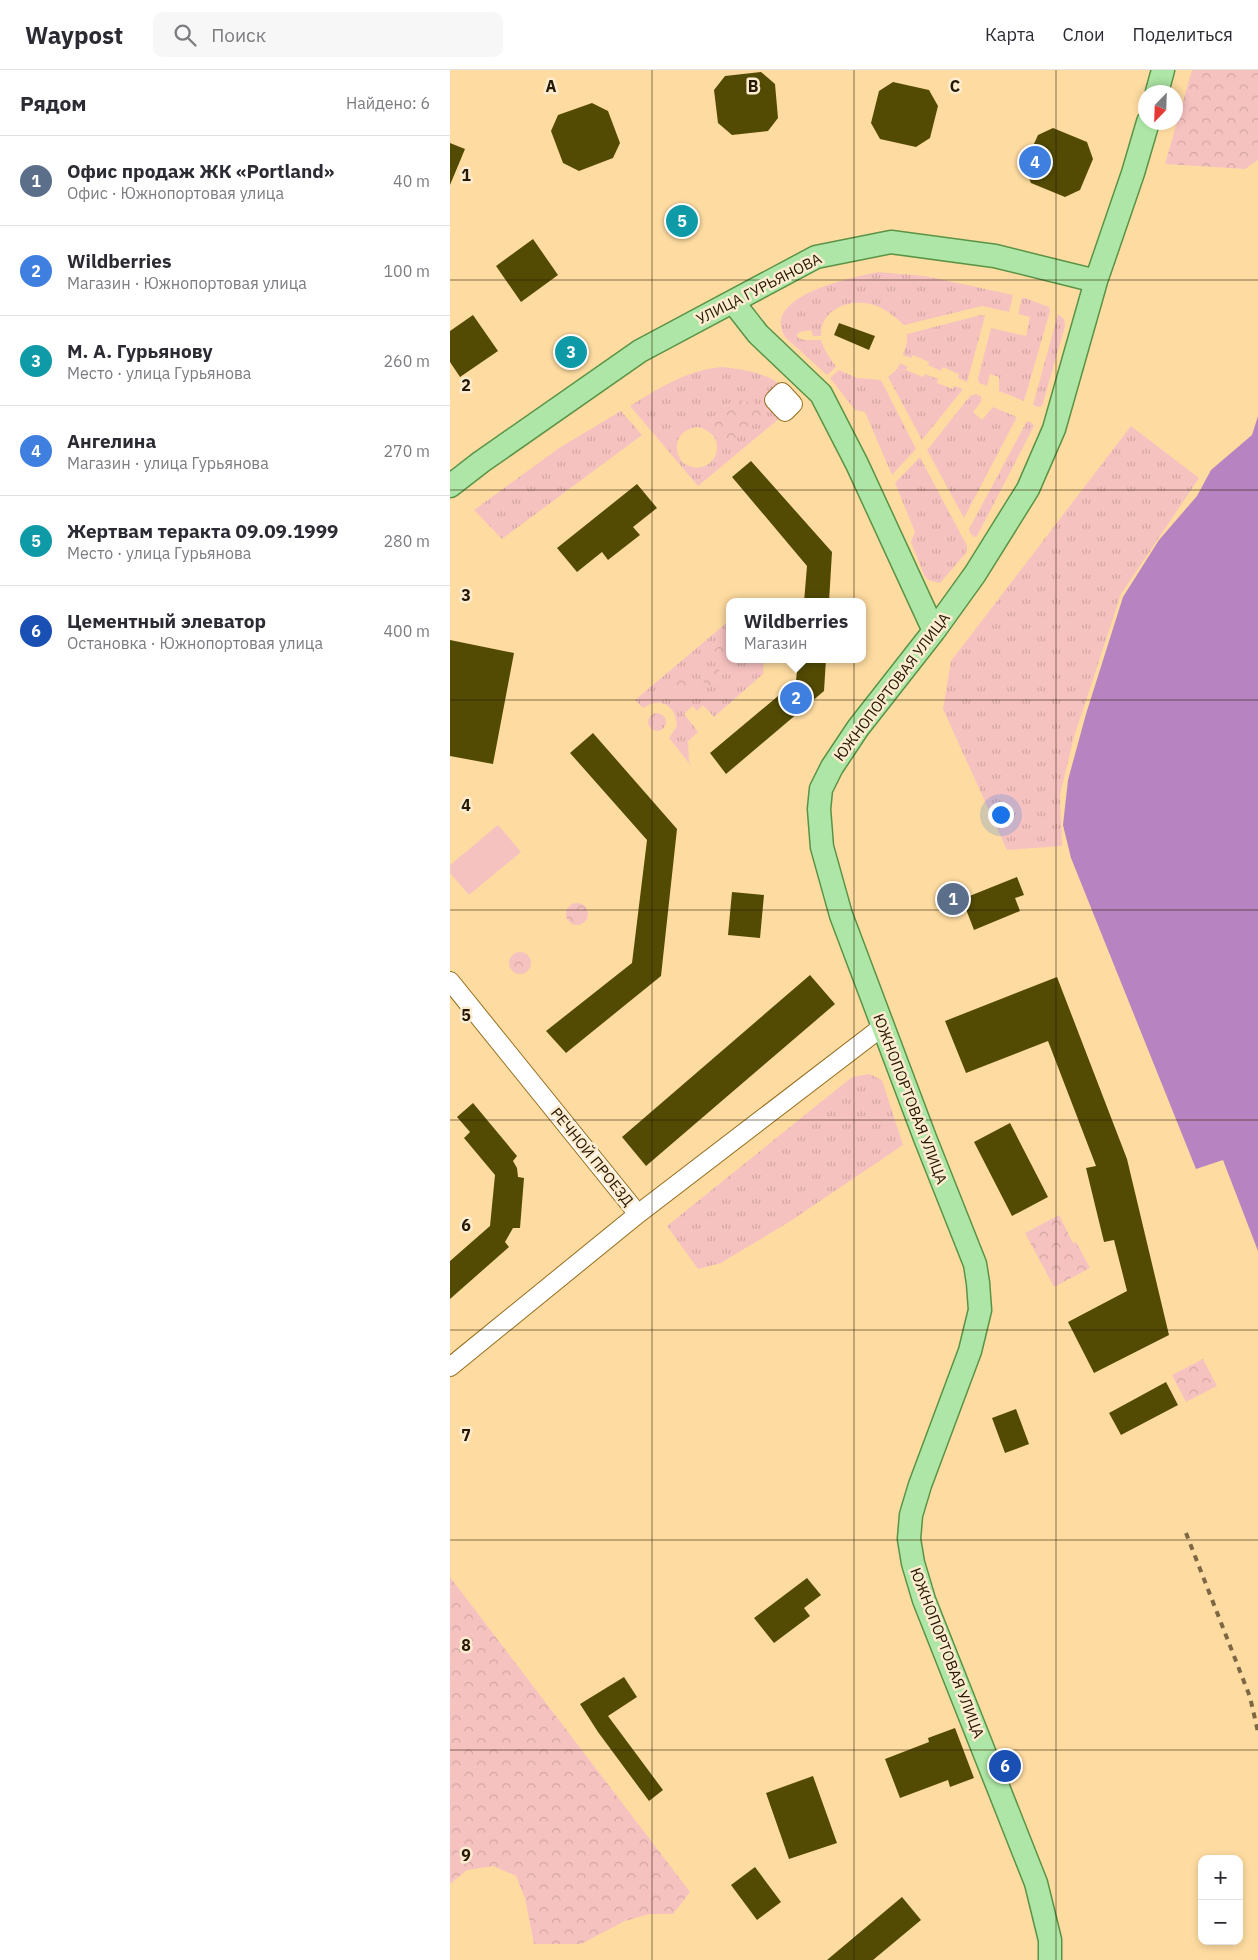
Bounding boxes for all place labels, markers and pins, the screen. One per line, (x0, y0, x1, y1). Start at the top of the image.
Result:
pin: 4 (1019, 143, 1051, 181)
pin: 5 (666, 202, 698, 240)
pin: 3 (555, 333, 587, 371)
pin: 2 (780, 679, 812, 717)
pin: 1 (937, 880, 969, 918)
pin: 6 (989, 1747, 1021, 1785)

